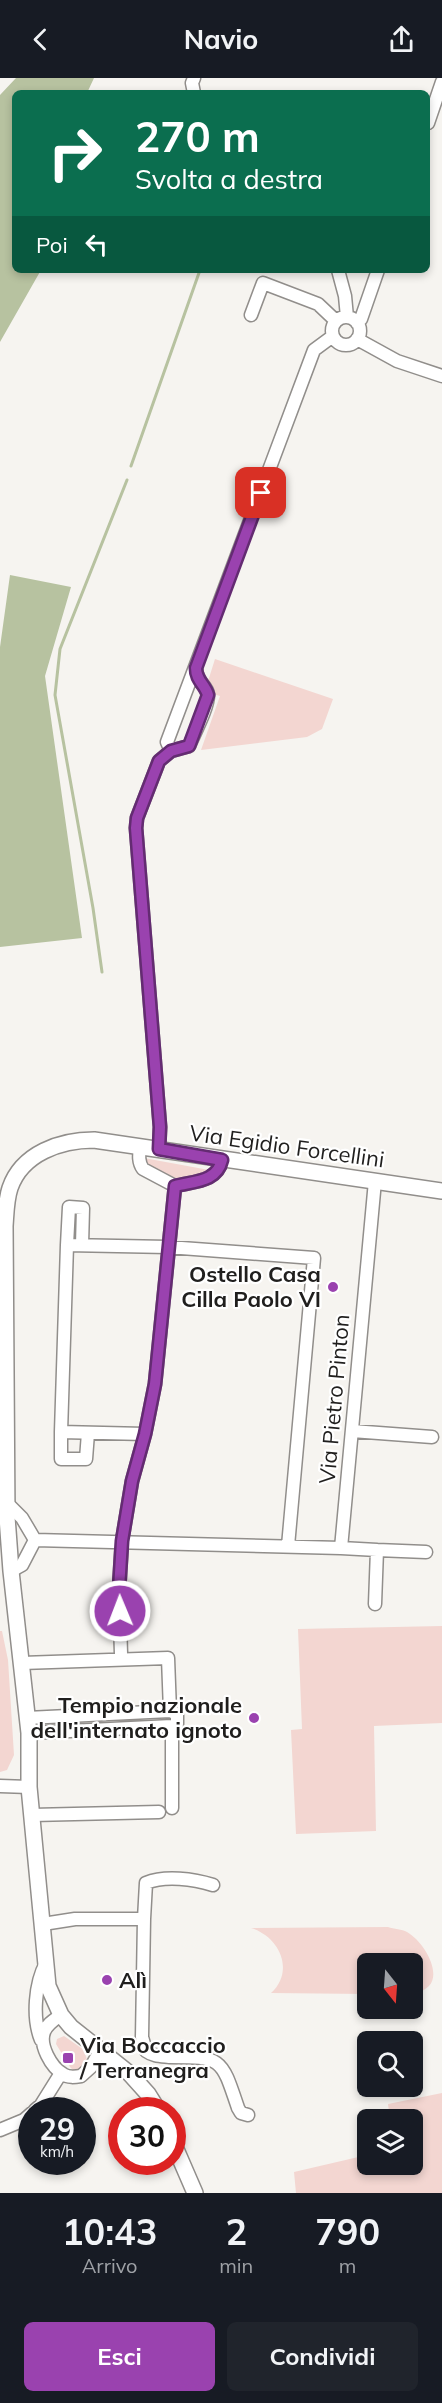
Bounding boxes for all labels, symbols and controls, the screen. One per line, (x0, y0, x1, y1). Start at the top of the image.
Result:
text: Navio (184, 22, 258, 56)
icon: back (24, 23, 57, 56)
icon: share (385, 23, 418, 56)
text: 270 m (135, 110, 260, 163)
icon: right (36, 114, 114, 192)
text: Svolta a destra (135, 162, 323, 196)
icon: left (80, 228, 113, 261)
text: Poi (36, 231, 68, 259)
pin (235, 467, 286, 518)
icon: arrive (244, 476, 277, 509)
street label: Via Egidio Forcellini (188, 1118, 386, 1174)
place label: Ostello Casa Cilla Paolo VI (181, 1260, 321, 1313)
marker: Ostello Casa Cilla Paolo VI (326, 1280, 340, 1294)
street label: Via Pietro Pinton (313, 1313, 355, 1485)
position arrow (88, 1579, 152, 1643)
place label: Tempio nazionale dell'internato ignoto (30, 1691, 242, 1744)
marker: Tempio nazionale dell'internato ignoto (247, 1711, 261, 1725)
north arrow (357, 1953, 423, 2019)
map controls (357, 1953, 423, 2175)
place label: Alì (119, 1966, 147, 1994)
marker: Alì (100, 1973, 114, 1987)
place label: Via Boccaccio / Terranegra (79, 2031, 226, 2084)
button: search (357, 2031, 423, 2097)
marker: Via Boccaccio / Terranegra (61, 2051, 75, 2065)
speed limit sign: 30 (108, 2097, 186, 2175)
button: layers (357, 2109, 423, 2175)
text: 29 (39, 2110, 75, 2148)
text: km/h (40, 2142, 74, 2161)
text: 10:43 (62, 2209, 157, 2254)
text: 2 (225, 2209, 247, 2254)
text: 790 (315, 2209, 380, 2254)
text: Arrivo (82, 2253, 138, 2278)
text: min (219, 2253, 253, 2278)
text: m (339, 2253, 356, 2278)
button: Esci (24, 2322, 215, 2391)
button: Condividi (227, 2322, 418, 2391)

